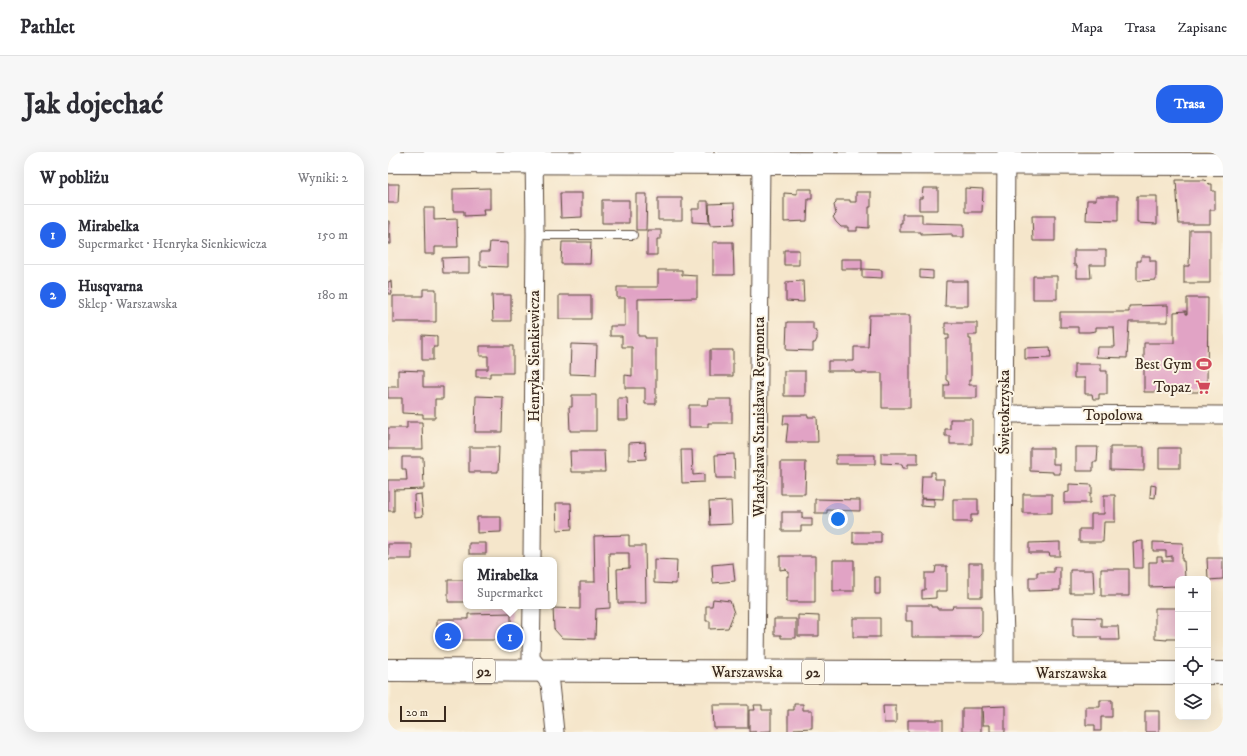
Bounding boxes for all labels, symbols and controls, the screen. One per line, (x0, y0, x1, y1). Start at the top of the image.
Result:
text: Pathlet (20, 16, 75, 39)
text: Mapa (1071, 19, 1103, 37)
text: Trasa (1125, 19, 1156, 37)
text: Zapisane (1178, 19, 1227, 37)
button: Trasa (1156, 85, 1223, 123)
text: Jak dojechać (24, 87, 163, 122)
text: W pobliżu (40, 167, 109, 189)
text: Wyniki: 2 (298, 170, 348, 186)
text: Mirabelka (78, 217, 139, 236)
text: 1 (51, 227, 55, 243)
text: 150 m (317, 227, 348, 243)
text: Supermarket · Henryka Sienkiewicza (78, 236, 267, 252)
text: Husqvarna (78, 277, 143, 296)
text: 2 (50, 287, 56, 303)
text: 180 m (317, 287, 348, 303)
street label: Henryka Sienkiewicza (525, 289, 544, 422)
text: Sklep · Warszawska (78, 296, 177, 312)
street label: Władysława Stanisława Reymonta (750, 316, 769, 518)
place label: Best Gym (1134, 355, 1192, 374)
sports icon: Best Gym (1195, 355, 1213, 373)
street label: Świętokrzyska (994, 369, 1014, 454)
place label: Topaz (1154, 378, 1191, 397)
supermarket icon: Topaz (1194, 378, 1212, 396)
street label: Topolowa (1083, 406, 1143, 425)
your location (828, 509, 848, 529)
popup (463, 557, 557, 609)
text: Mirabelka (477, 566, 538, 585)
map controls (1175, 576, 1211, 720)
button: + (1175, 576, 1211, 612)
text: Supermarket (477, 585, 543, 601)
button: − (1175, 612, 1211, 648)
pin: 2 (435, 621, 461, 651)
pin: 1 (497, 622, 523, 652)
button: locate (1175, 648, 1211, 684)
road number: 92 (473, 659, 495, 683)
road number: 92 (802, 660, 824, 684)
street label: Warszawska (710, 663, 783, 682)
street label: Warszawska (1034, 664, 1107, 683)
button: layers (1175, 684, 1211, 720)
scale bar (400, 704, 446, 723)
text: 20 m (406, 706, 428, 720)

